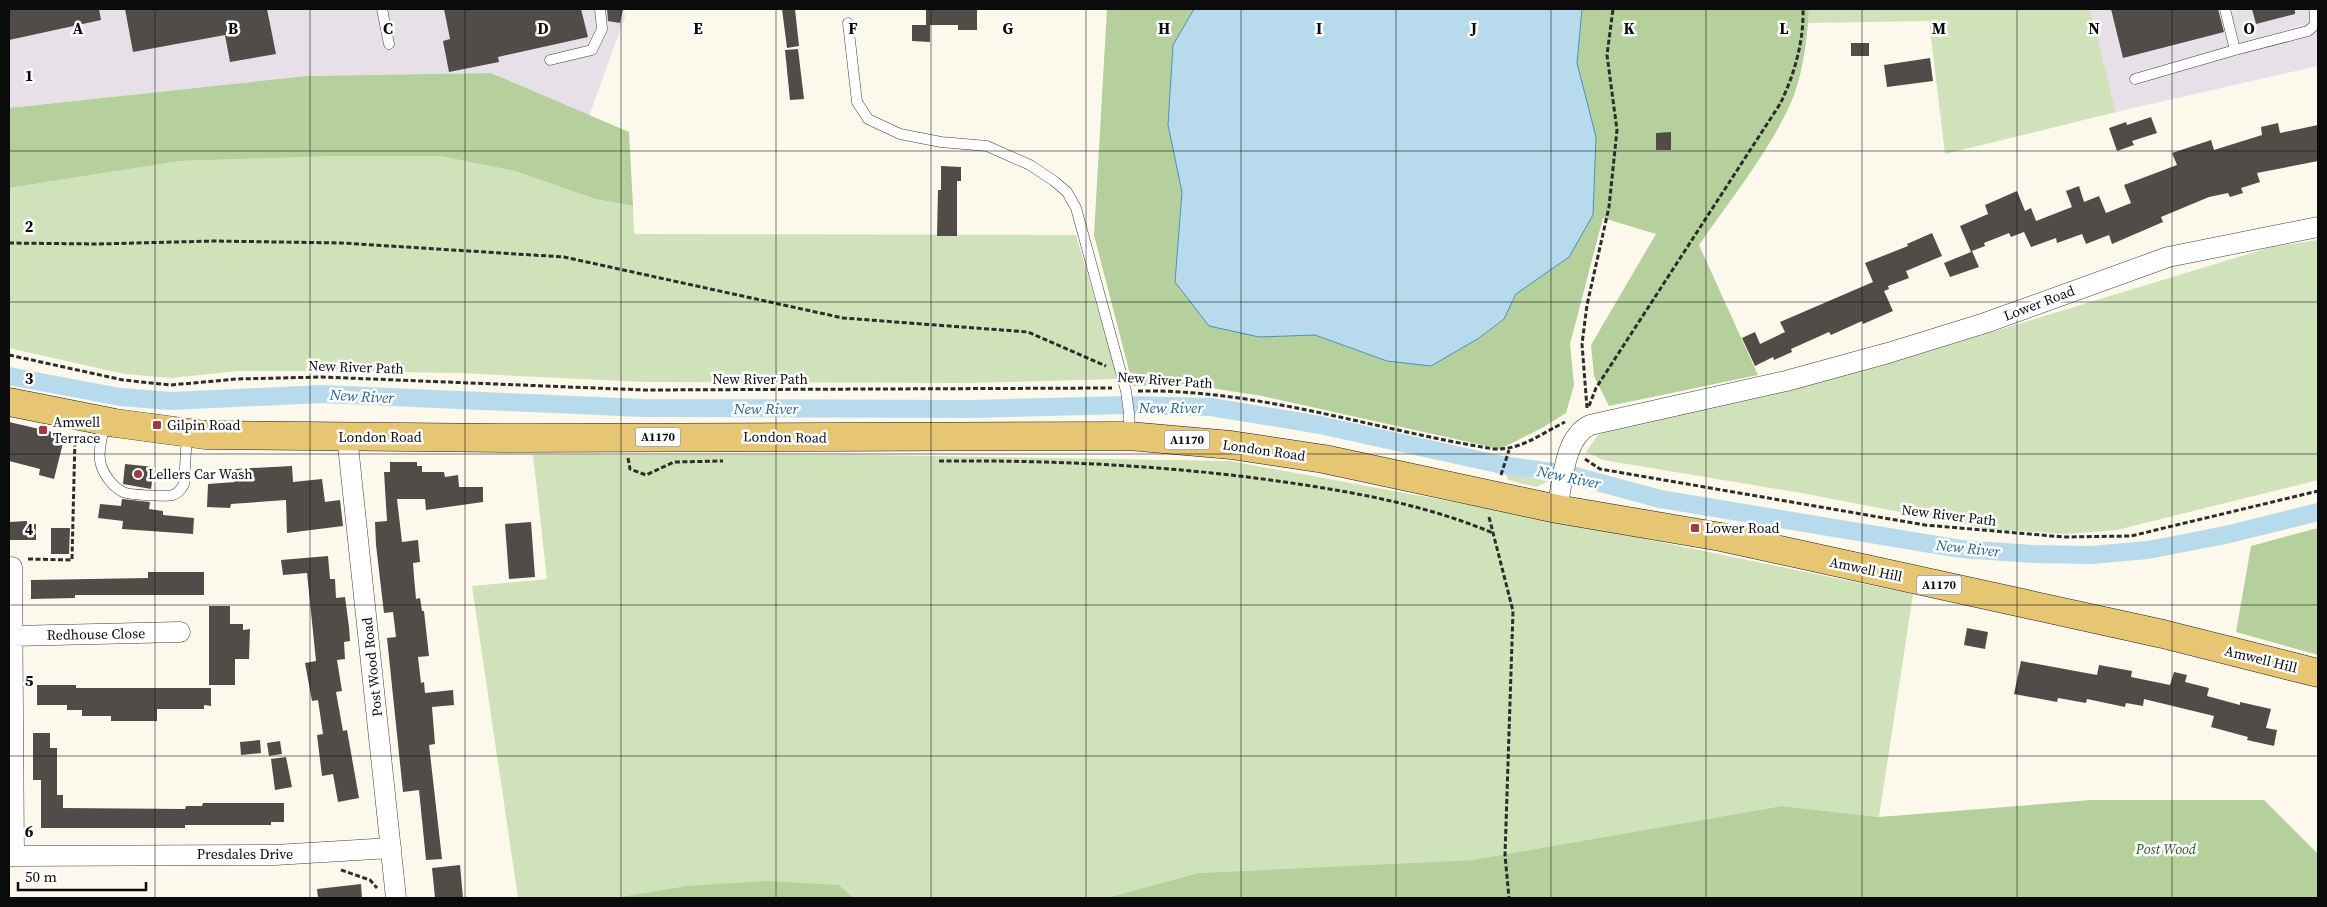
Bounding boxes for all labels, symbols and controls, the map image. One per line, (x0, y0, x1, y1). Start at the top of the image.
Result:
text: A (73, 17, 84, 39)
text: B (228, 17, 239, 39)
text: C (383, 17, 393, 39)
text: D (537, 17, 549, 39)
text: E (693, 17, 703, 39)
text: F (848, 17, 858, 39)
text: G (1003, 17, 1014, 39)
text: H (1158, 17, 1170, 39)
text: I (1316, 17, 1322, 39)
text: J (1470, 17, 1477, 39)
text: K (1623, 17, 1635, 39)
text: L (1779, 17, 1789, 39)
text: M (1932, 17, 1946, 39)
text: N (2088, 17, 2100, 39)
text: O (2243, 17, 2255, 39)
text: 1 (25, 64, 33, 86)
text: 2 (25, 215, 34, 237)
street label: Lower Road (2001, 280, 2077, 326)
street label: New River Path (308, 355, 404, 379)
text: 3 (25, 367, 34, 389)
street label: New River Path (1117, 367, 1213, 393)
street label: New River Path (712, 369, 808, 389)
water label: New River (328, 384, 396, 408)
water label: New River (1138, 397, 1204, 418)
water label: New River (733, 398, 799, 419)
place label: Amwell Terrace (53, 412, 100, 448)
place label: Gilpin Road (167, 415, 240, 435)
marker: Gilpin Road (151, 419, 163, 431)
marker: Amwell Terrace (37, 424, 49, 436)
street label: London Road (743, 426, 827, 448)
street label: London Road (338, 427, 422, 447)
road number: A1170 (636, 428, 680, 447)
road number: A1170 (1164, 430, 1210, 450)
street label: London Road (1221, 434, 1307, 466)
water label: New River (1534, 460, 1604, 494)
place label: Lellers Car Wash (148, 464, 253, 484)
marker: Lellers Car Wash (132, 468, 144, 480)
street label: New River Path (1900, 499, 1998, 531)
text: 4 (25, 518, 34, 540)
place label: Lower Road (1705, 518, 1780, 538)
marker: Lower Road (1689, 522, 1701, 534)
water label: New River (1934, 534, 2002, 562)
street label: Amwell Hill (1828, 552, 1904, 586)
road number: A1170 (1916, 576, 1962, 594)
street label: Post Wood Road (357, 616, 387, 718)
street label: Redhouse Close (47, 623, 145, 645)
street label: Amwell Hill (2223, 640, 2299, 678)
text: 5 (25, 669, 34, 691)
text: 6 (25, 820, 34, 842)
park label: Post Wood (2135, 839, 2197, 859)
street label: Presdales Drive (197, 844, 293, 864)
scale bar (18, 860, 145, 892)
text: 50 m (25, 866, 57, 887)

